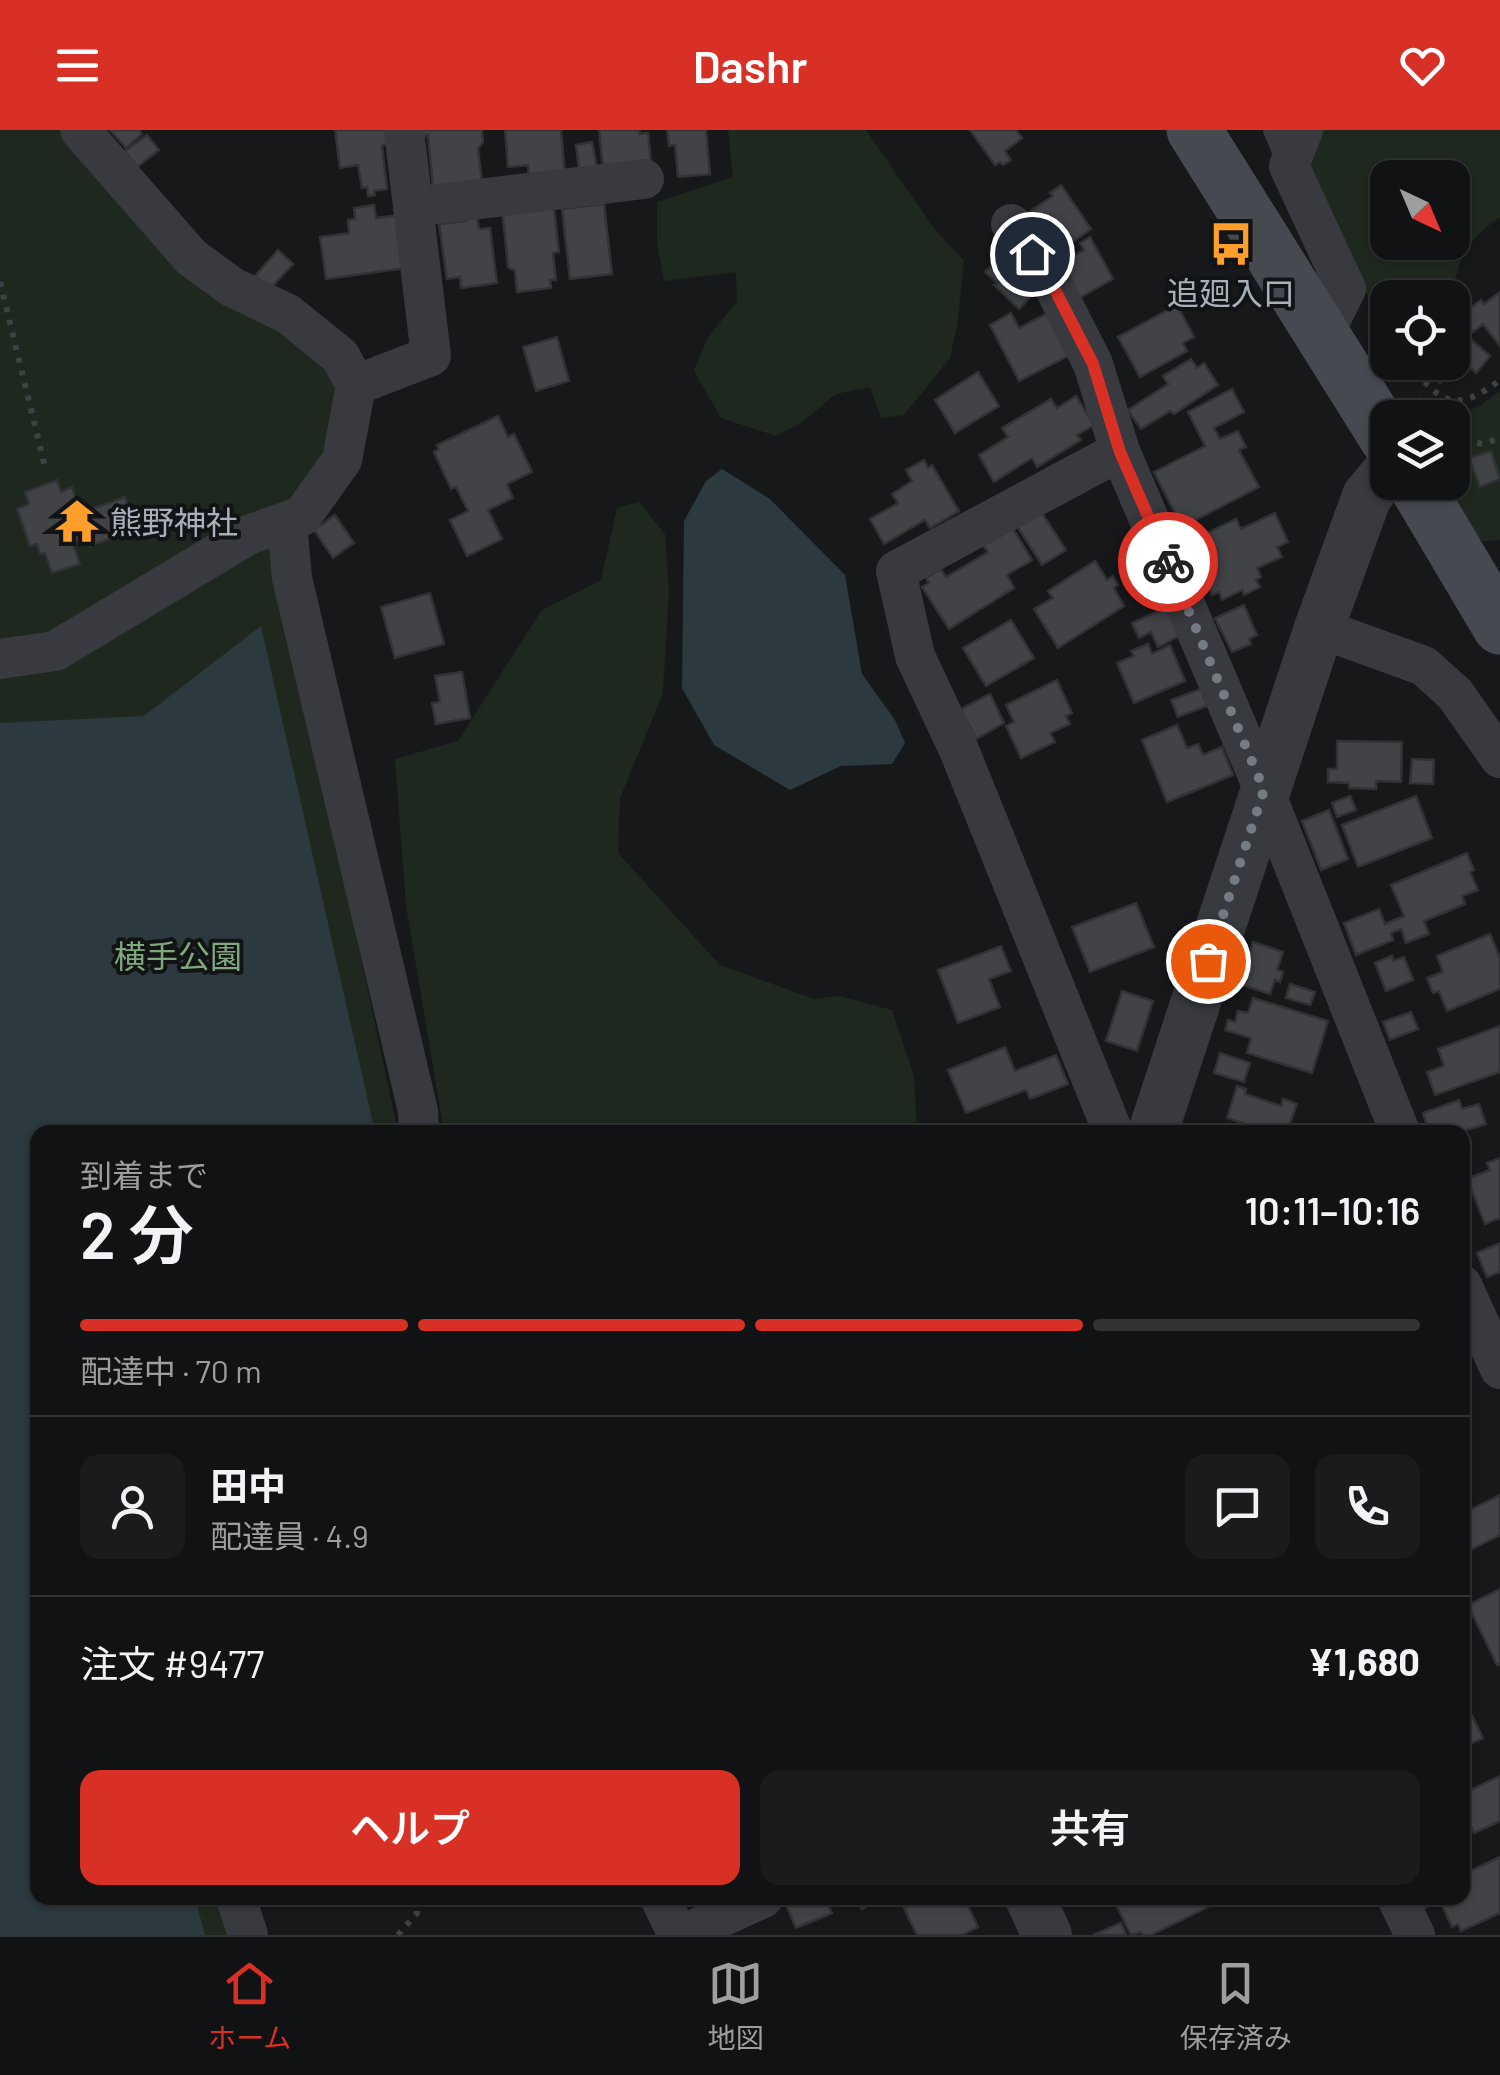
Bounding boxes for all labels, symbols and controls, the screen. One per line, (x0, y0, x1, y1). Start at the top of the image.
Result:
icon: menu (50, 38, 105, 93)
text: Dashr (693, 38, 807, 92)
icon: heart (1395, 38, 1450, 93)
north arrow (1370, 160, 1470, 260)
map controls (1370, 160, 1470, 500)
pin (990, 212, 1075, 297)
bus stop icon: 追廻入口 (1207, 220, 1255, 268)
icon: home (1005, 227, 1060, 282)
place label: 追廻入口 (1167, 273, 1295, 311)
button: locate (1370, 280, 1470, 380)
button: layers (1370, 400, 1470, 500)
temple icon: 熊野神社 (53, 497, 101, 545)
place label: 熊野神社 (110, 502, 238, 540)
courier (1118, 512, 1218, 612)
icon: bike (1141, 535, 1196, 590)
pin (1166, 919, 1251, 1004)
icon: bag (1181, 934, 1236, 989)
park label: 横手公園 (114, 936, 242, 974)
text: 到着まで (80, 1155, 208, 1193)
text: 10:11–10:16 (1245, 1187, 1420, 1233)
text: 2 分 (80, 1194, 194, 1272)
text: 配達中 · 70 m (80, 1351, 262, 1389)
button: person (80, 1454, 185, 1559)
button: chat (1185, 1454, 1290, 1559)
button: phone (1315, 1454, 1420, 1559)
text: 田中 (210, 1462, 286, 1508)
text: 配達員 · 4.9 (210, 1516, 369, 1554)
text: ¥1,680 (1308, 1638, 1420, 1684)
text: 注文 #9477 (80, 1640, 264, 1686)
button: ヘルプ (80, 1770, 740, 1885)
button: 共有 (760, 1770, 1420, 1885)
tab: ホーム (208, 1956, 291, 2056)
tab: 地図 (708, 1956, 764, 2056)
tab: 保存済み (1180, 1956, 1292, 2056)

